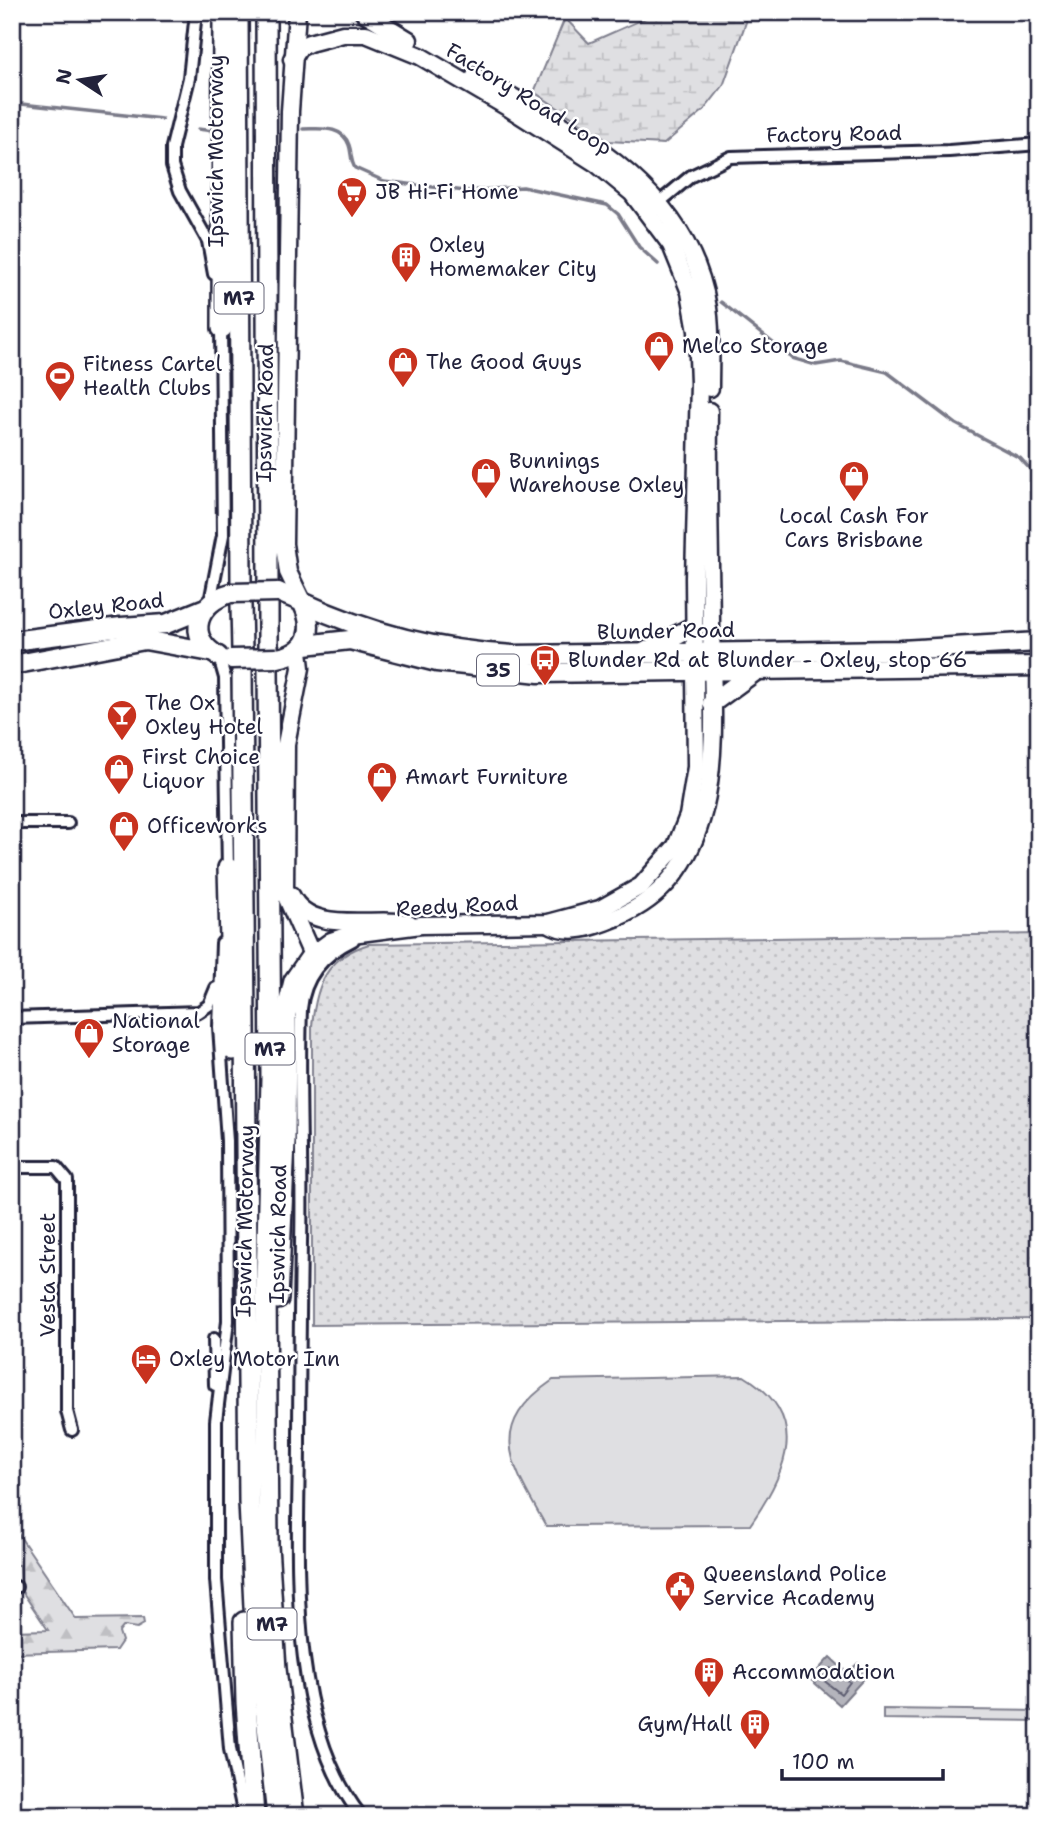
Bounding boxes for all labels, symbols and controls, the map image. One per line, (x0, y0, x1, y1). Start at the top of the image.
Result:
street label: Factory Road Loop (440, 36, 618, 162)
north arrow (46, 46, 116, 116)
street label: Ipswich Motorway (202, 55, 230, 247)
text: N (50, 67, 78, 87)
street label: Factory Road (766, 119, 902, 149)
supermarket icon: JB Hi-Fi Home (335, 175, 369, 219)
place label: JB Hi-Fi Home (375, 178, 519, 206)
place label: Oxley Homemaker City (429, 231, 597, 283)
building icon: Oxley Homemaker City (389, 240, 423, 284)
road number: M7 (215, 282, 264, 314)
shop icon: Melco Storage (642, 329, 676, 373)
place label: Melco Storage (682, 332, 828, 360)
street label: Ipswich Road (250, 343, 280, 483)
shop icon: The Good Guys (386, 345, 420, 389)
place label: The Good Guys (426, 348, 582, 376)
place label: Fitness Cartel Health Clubs (83, 350, 223, 402)
sports icon: Fitness Cartel Health Clubs (43, 359, 77, 403)
place label: Bunnings Warehouse Oxley (509, 447, 684, 499)
shop icon: Bunnings Warehouse Oxley (469, 456, 503, 500)
shop icon: Local Cash For Cars Brisbane (837, 459, 871, 503)
place label: Local Cash For Cars Brisbane (779, 502, 929, 554)
street label: Oxley Road (47, 586, 165, 626)
street label: Blunder Road (597, 616, 735, 646)
bus stop icon: Blunder Rd at Blunder - Oxley, stop 66 (528, 643, 562, 687)
place label: Blunder Rd at Blunder - Oxley, stop 66 (568, 646, 967, 674)
road number: 35 (477, 654, 519, 685)
place label: The Ox Oxley Hotel (145, 689, 264, 741)
bar icon: The Ox Oxley Hotel (105, 698, 139, 742)
place label: First Choice Liquor (142, 743, 260, 795)
shop icon: First Choice Liquor (102, 752, 136, 796)
shop icon: Amart Furniture (365, 760, 399, 804)
place label: Amart Furniture (405, 763, 568, 791)
shop icon: Officeworks (107, 809, 141, 853)
place label: Officeworks (147, 812, 268, 840)
street label: Reedy Road (395, 889, 519, 923)
place label: National Storage (112, 1007, 200, 1059)
shop icon: National Storage (72, 1016, 106, 1060)
road number: M7 (246, 1034, 294, 1064)
street label: Ipswich Motorway (229, 1124, 261, 1318)
street label: Ipswich Road (263, 1164, 293, 1304)
street label: Vesta Street (34, 1213, 62, 1337)
hotel icon: Oxley Motor Inn (129, 1342, 163, 1386)
place label: Oxley Motor Inn (169, 1345, 340, 1373)
place label: Queensland Police Service Academy (703, 1560, 887, 1612)
public building icon: Queensland Police Service Academy (663, 1569, 697, 1613)
road number: M7 (247, 1608, 296, 1640)
building icon: Accommodation (692, 1655, 726, 1699)
place label: Accommodation (732, 1658, 895, 1686)
building icon: Gym/Hall (738, 1707, 772, 1751)
place label: Gym/Hall (637, 1710, 733, 1738)
scale bar (782, 1737, 942, 1781)
text: 100 m (792, 1748, 855, 1776)

